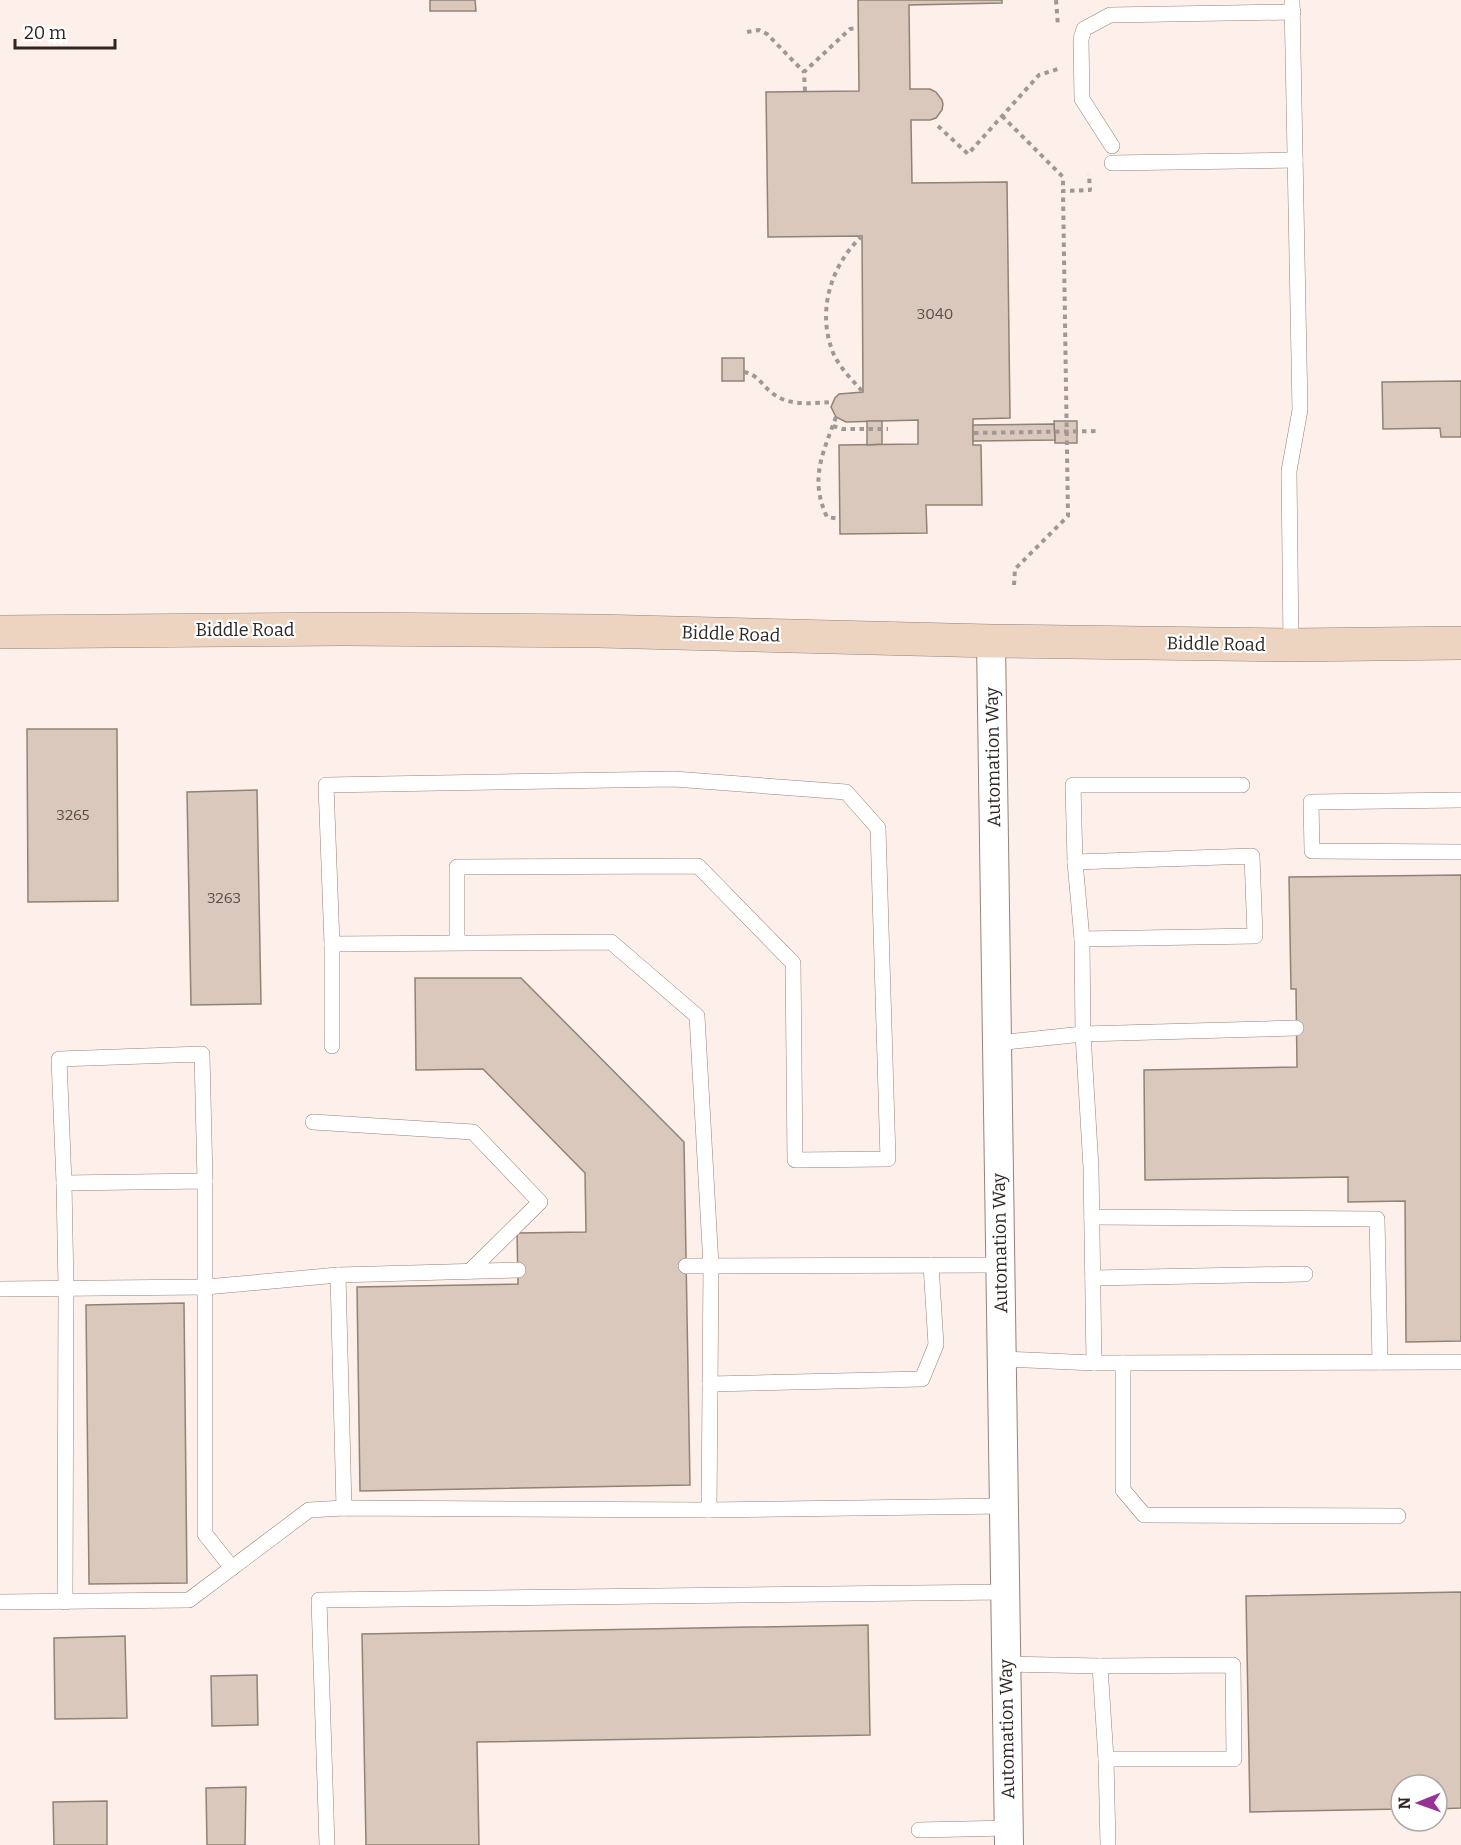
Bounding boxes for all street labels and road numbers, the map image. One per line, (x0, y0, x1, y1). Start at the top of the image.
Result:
street label: Biddle Road (196, 619, 295, 641)
street label: Biddle Road (681, 621, 781, 647)
street label: Biddle Road (1166, 632, 1266, 656)
street label: Automation Way (981, 686, 1005, 827)
street label: Automation Way (988, 1172, 1012, 1313)
street label: Automation Way (995, 1658, 1019, 1799)

